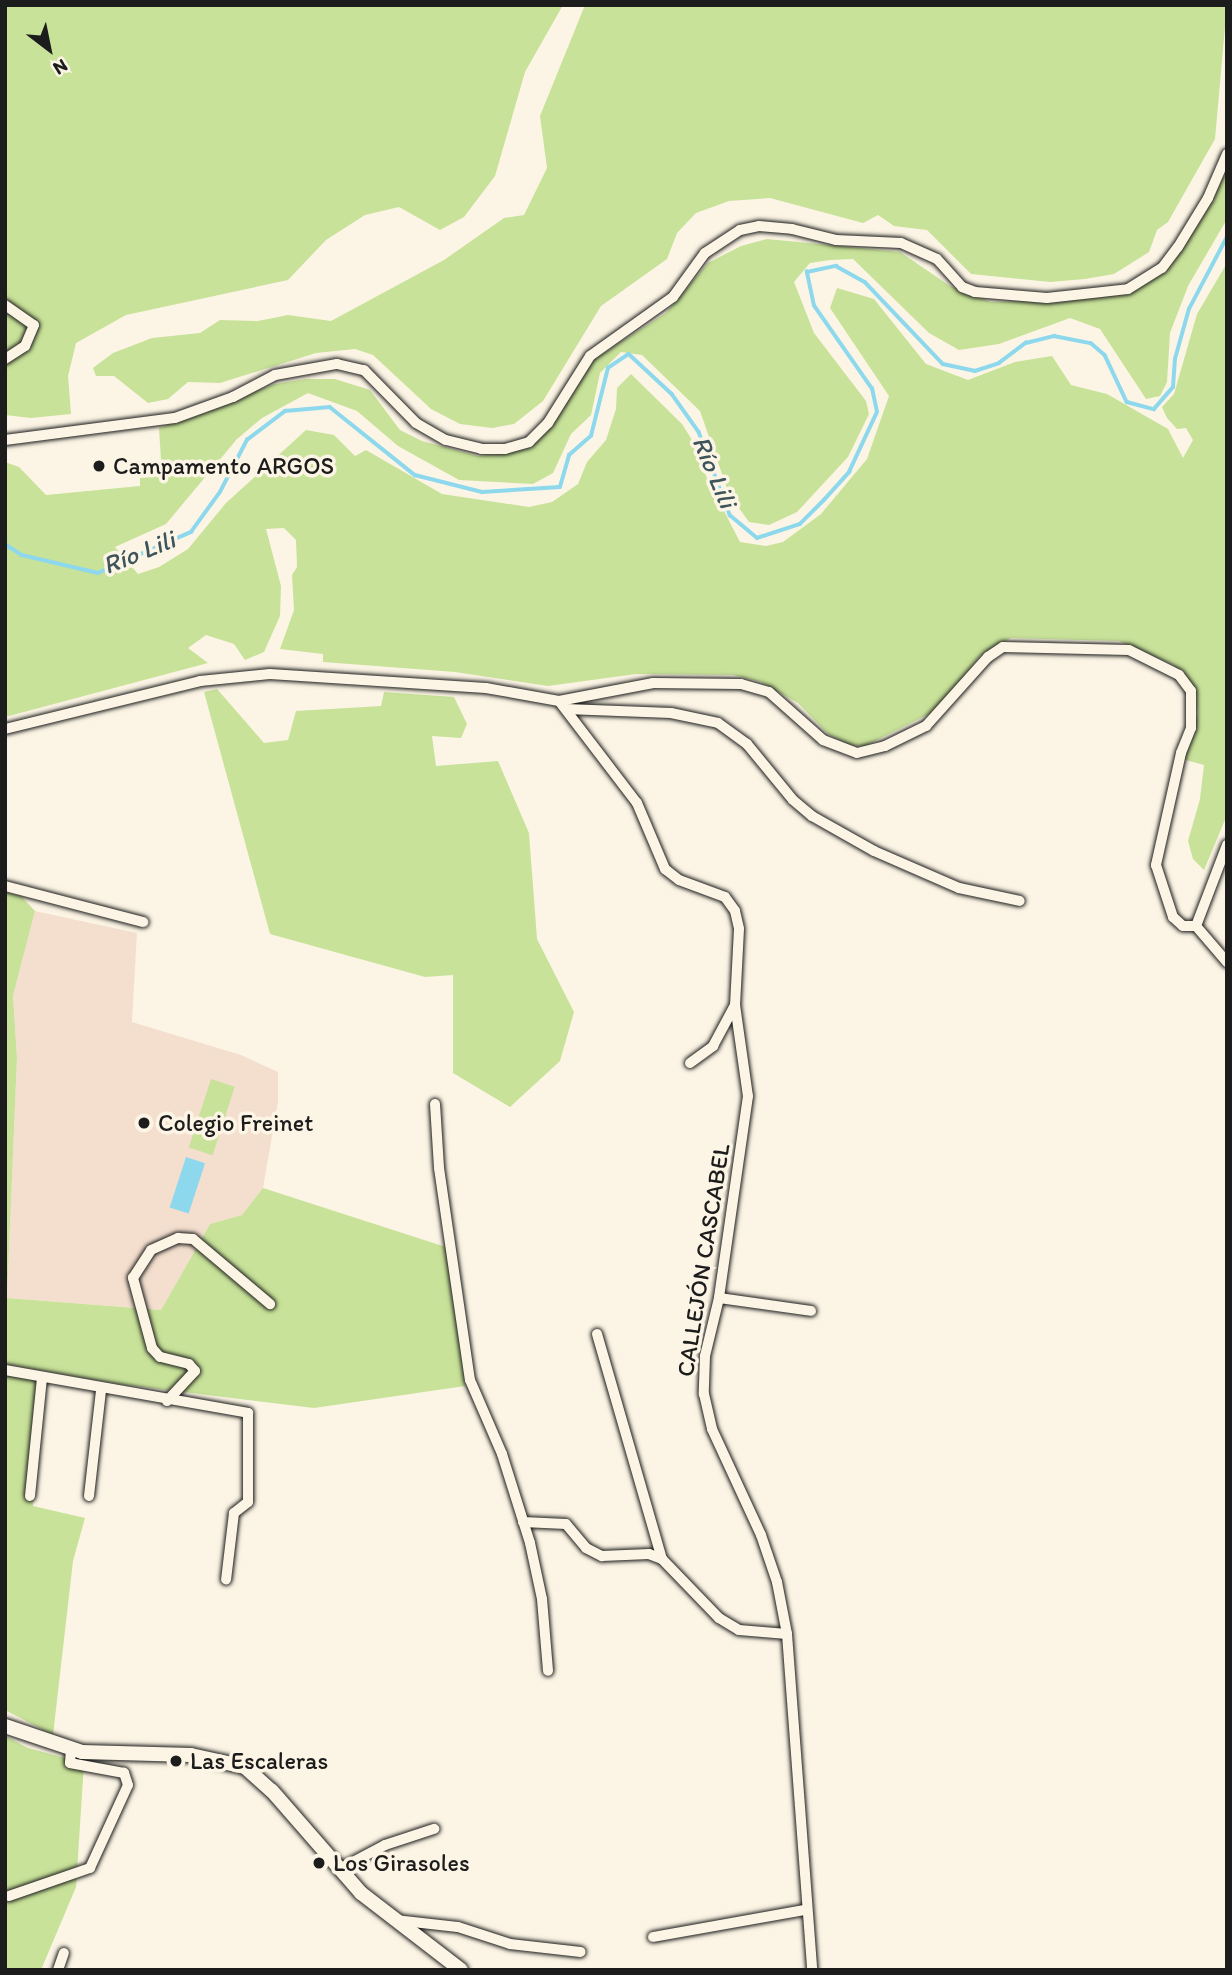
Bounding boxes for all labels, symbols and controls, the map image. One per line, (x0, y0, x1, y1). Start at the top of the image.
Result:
north arrow (14, 14, 84, 84)
text: N (49, 54, 72, 80)
water label: Río Lili (685, 431, 743, 513)
place label: Campamento ARGOS (113, 452, 334, 480)
marker: Campamento ARGOS (91, 458, 107, 474)
water label: Río Lili (98, 524, 180, 582)
place label: Colegio Freinet (158, 1109, 312, 1137)
marker: Colegio Freinet (136, 1115, 152, 1131)
street label: CALLEJÓN CASCABEL (670, 1142, 736, 1378)
place label: Las Escaleras (190, 1747, 329, 1775)
marker: Las Escaleras (168, 1753, 184, 1769)
place label: Los Girasoles (333, 1849, 469, 1877)
marker: Los Girasoles (311, 1855, 327, 1871)

